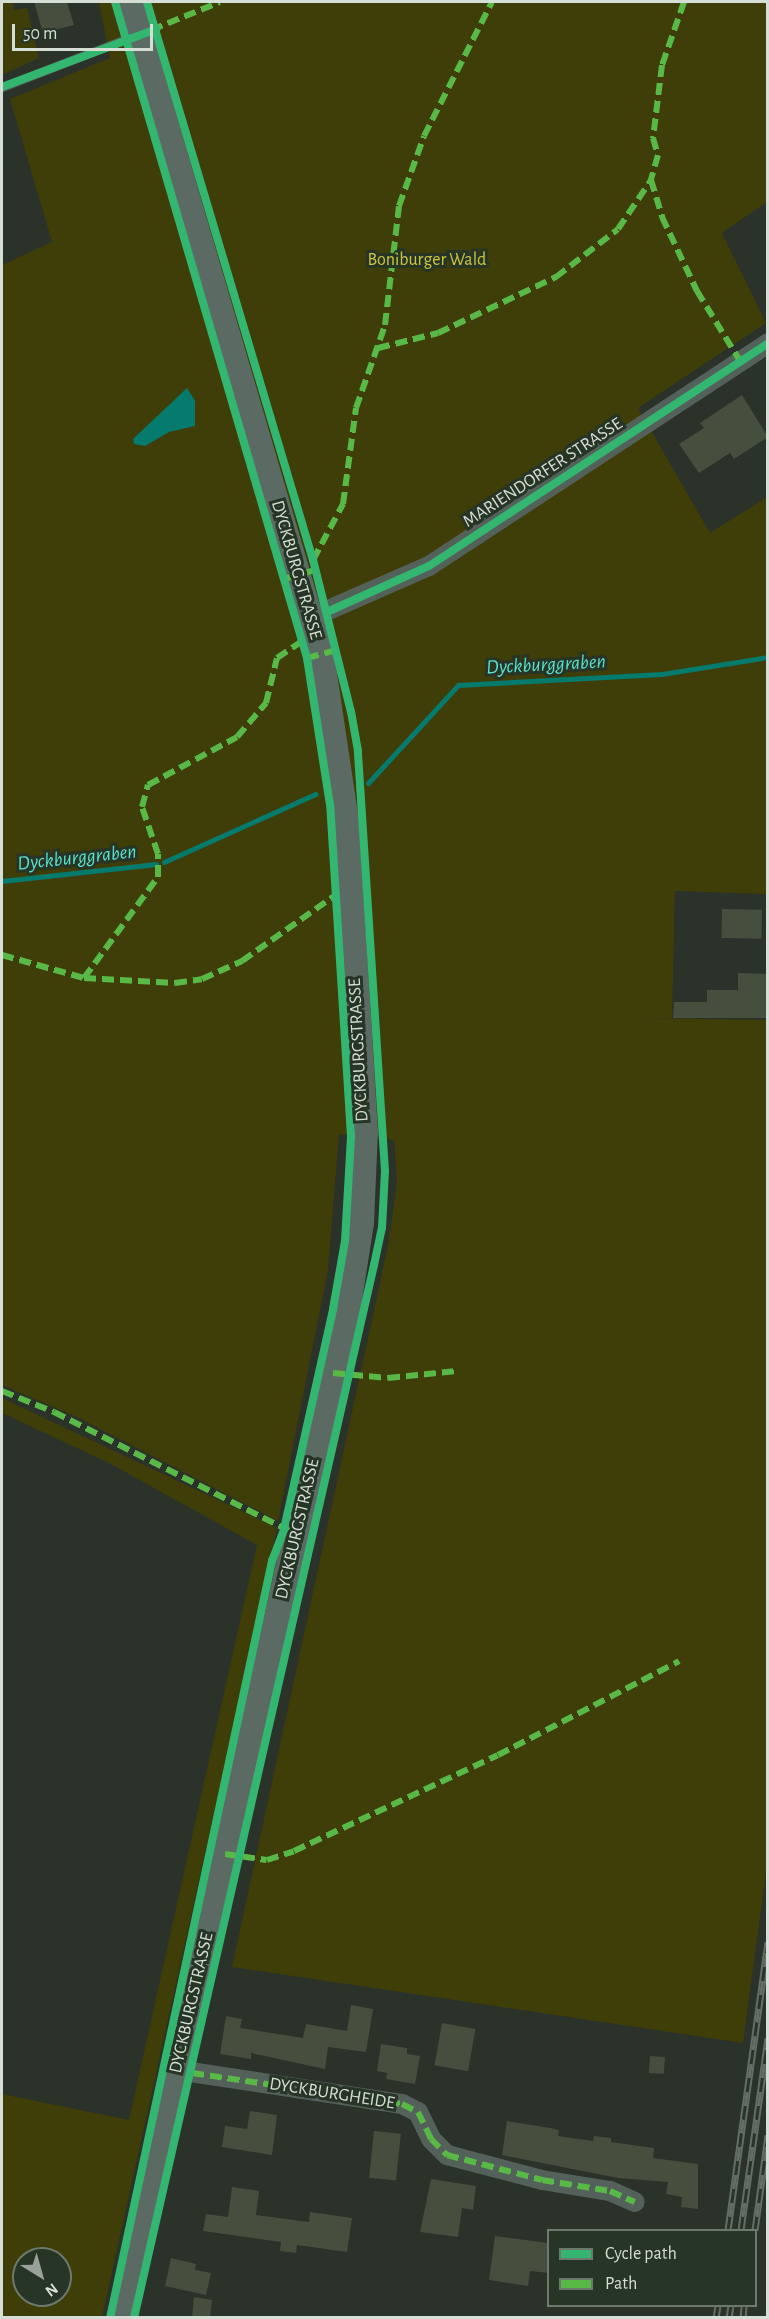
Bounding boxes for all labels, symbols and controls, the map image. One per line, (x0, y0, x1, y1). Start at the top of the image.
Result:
scale bar (15, 12, 156, 50)
text: 50 m (23, 25, 57, 43)
park label: Boniburger Wald (368, 249, 486, 271)
street label: MARIENDORFER STRASSE (459, 413, 627, 533)
street label: DYCKBURGSTRASSE (266, 498, 326, 642)
water label: Dyckburggraben (486, 650, 606, 680)
water label: Dyckburggraben (16, 840, 138, 876)
street label: DYCKBURGSTRASSE (344, 978, 374, 1122)
street label: DYCKBURGSTRASSE (271, 1457, 325, 1601)
street label: DYCKBURGSTRASSE (165, 1931, 219, 2075)
street label: DYCKBURGHEIDE (268, 2073, 396, 2115)
legend (547, 2229, 757, 2307)
text: Cycle path (605, 2245, 677, 2263)
north arrow (12, 2247, 72, 2307)
text: Path (605, 2275, 637, 2293)
text: N (42, 2280, 61, 2300)

